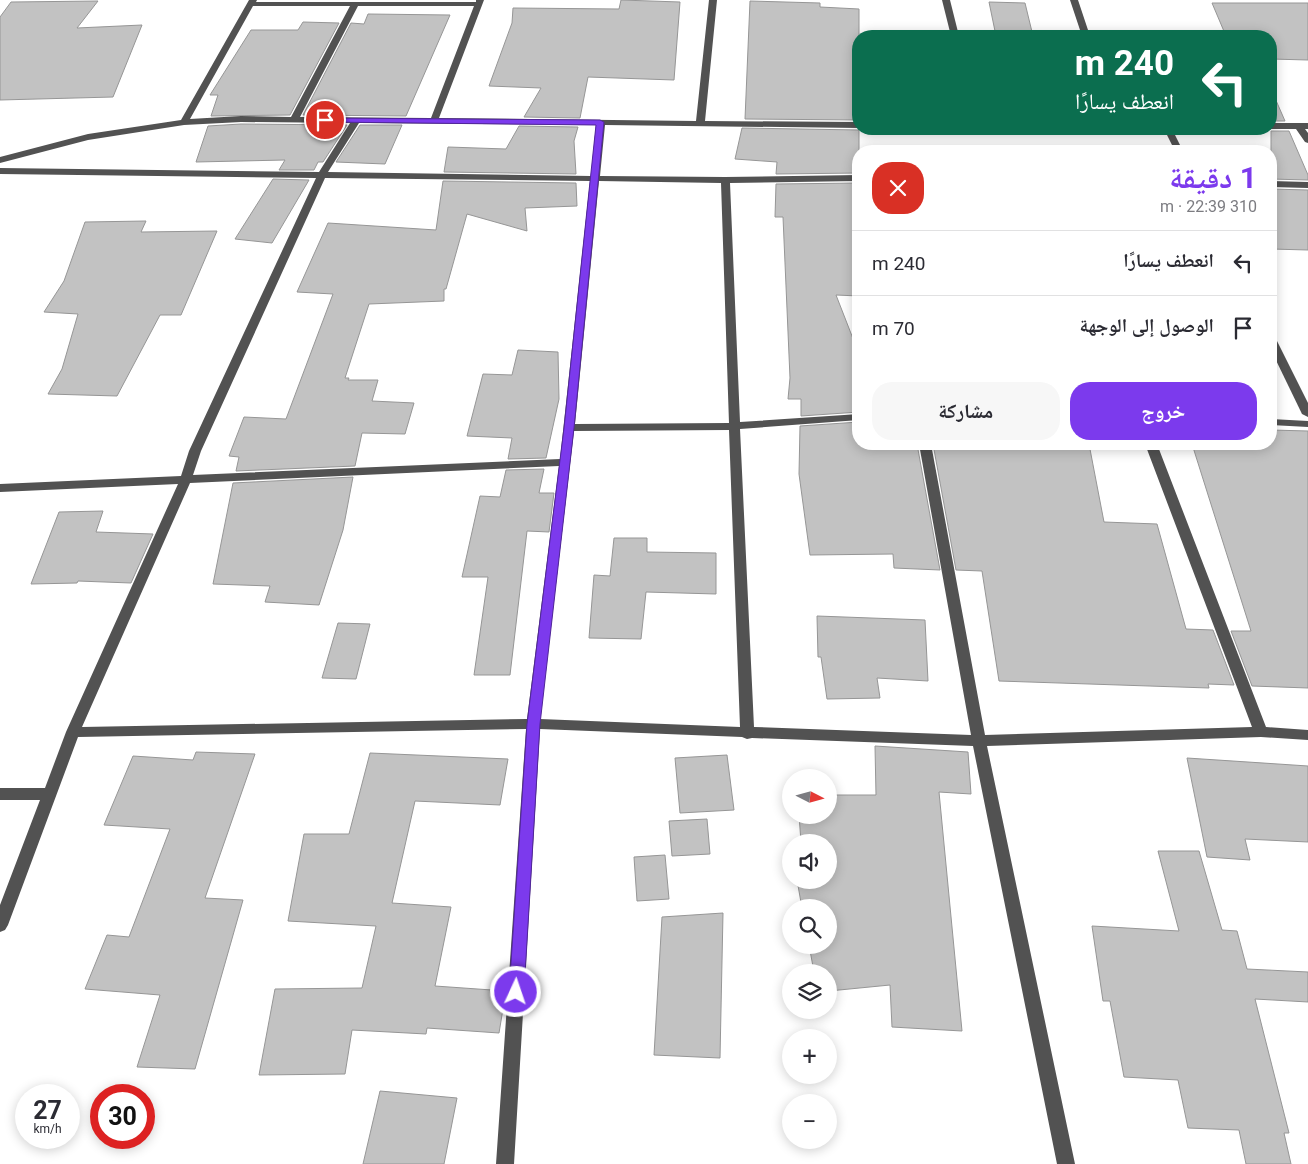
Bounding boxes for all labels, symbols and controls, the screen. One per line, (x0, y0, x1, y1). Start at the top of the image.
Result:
text: 240 m (1075, 43, 1174, 84)
icon: left (1192, 50, 1257, 115)
text: انعطف يسارًا (1075, 89, 1174, 114)
pin (304, 99, 346, 141)
icon: arrive (311, 106, 339, 134)
text: 1 دقيقة (1169, 160, 1257, 195)
button: close (872, 162, 924, 214)
text: 310 m · 22:39 (1160, 197, 1257, 216)
text: انعطف يسارًا (1123, 249, 1214, 272)
icon: left (1229, 249, 1257, 277)
text: 240 m (872, 252, 925, 275)
text: الوصول إلى الوجهة (1080, 314, 1214, 337)
icon: arrive (1229, 314, 1257, 342)
text: 70 m (872, 317, 915, 340)
button: مشاركة (872, 382, 1060, 440)
button: خروج (1070, 382, 1257, 440)
north arrow (782, 769, 838, 824)
map controls (782, 769, 837, 1149)
button: sound (782, 834, 837, 889)
button: search (782, 899, 837, 954)
button: layers (782, 964, 837, 1019)
position arrow (489, 965, 541, 1017)
button: + (782, 1029, 837, 1084)
speed limit sign: 30 (90, 1084, 155, 1149)
button: − (782, 1094, 837, 1149)
text: 27 (33, 1096, 62, 1125)
text: km/h (33, 1122, 62, 1136)

